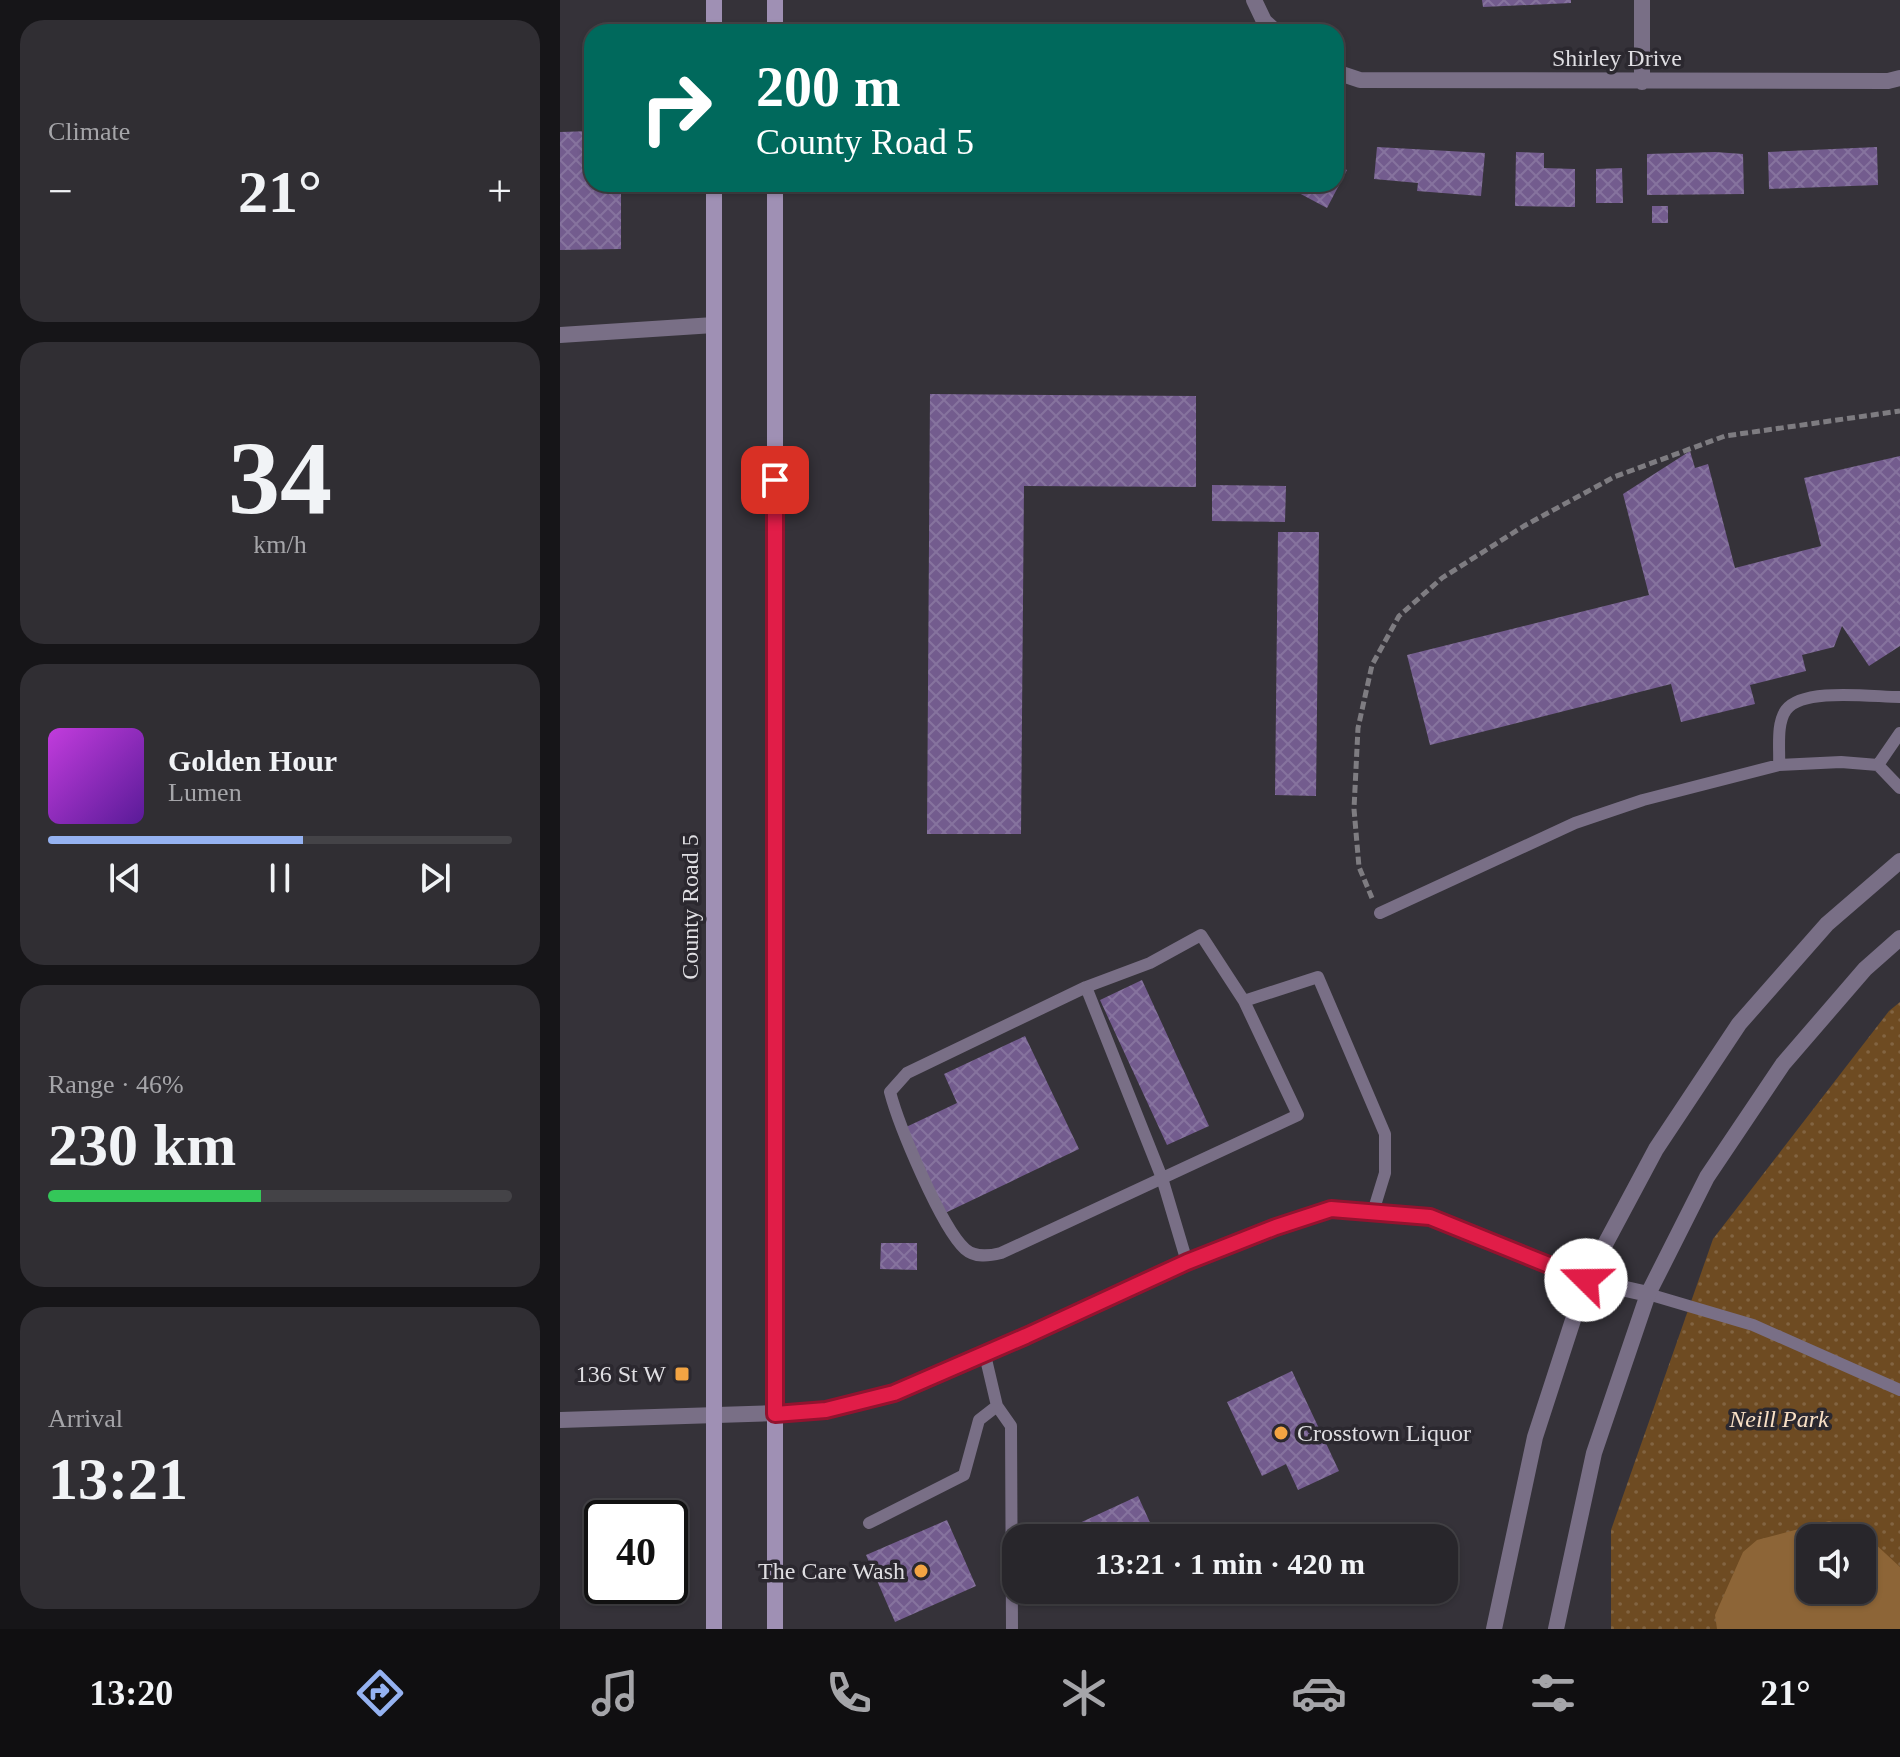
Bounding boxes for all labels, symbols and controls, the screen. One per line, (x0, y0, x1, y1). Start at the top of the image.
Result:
street label: Shirley Drive (1552, 45, 1682, 71)
icon: right (624, 56, 728, 160)
text: 200 m (756, 56, 901, 118)
text: Climate (48, 117, 130, 146)
text: County Road 5 (756, 122, 974, 162)
text: 21° (238, 159, 322, 225)
text: − (48, 167, 73, 216)
text: + (487, 167, 512, 216)
text: 34 (228, 420, 332, 535)
pin (741, 446, 809, 514)
icon: arrive (753, 458, 797, 502)
text: km/h (253, 530, 307, 559)
text: Golden Hour (168, 744, 337, 777)
text: Lumen (168, 778, 242, 807)
street label: County Road 5 (677, 834, 703, 980)
icon: previous (103, 856, 147, 900)
icon: pause (258, 856, 302, 900)
icon: next (413, 856, 457, 900)
text: Range · 46% (48, 1070, 184, 1099)
text: 230 km (48, 1112, 236, 1178)
position arrow (1544, 1238, 1628, 1322)
place label: 136 St W (576, 1361, 666, 1387)
marker: 136 St W (673, 1365, 691, 1383)
text: Arrival (48, 1404, 123, 1433)
park label: Neill Park (1728, 1406, 1829, 1432)
place label: Crosstown Liquor (1297, 1420, 1471, 1446)
marker: Crosstown Liquor (1272, 1424, 1290, 1442)
text: 13:21 (48, 1446, 188, 1512)
speed limit sign: 40 (584, 1500, 688, 1604)
map controls (1796, 1524, 1876, 1604)
button: sound (1796, 1524, 1876, 1604)
text: 13:21 · 1 min · 420 m (1095, 1547, 1365, 1580)
place label: The Care Wash (758, 1558, 905, 1584)
marker: The Care Wash (912, 1562, 930, 1580)
icon: directions (352, 1665, 408, 1721)
icon: music (587, 1665, 643, 1721)
icon: phone (821, 1665, 877, 1721)
icon: climate (1056, 1665, 1112, 1721)
icon: car (1291, 1665, 1347, 1721)
icon: filters (1525, 1665, 1581, 1721)
text: 13:20 (89, 1673, 173, 1713)
text: 21° (1760, 1673, 1811, 1713)

